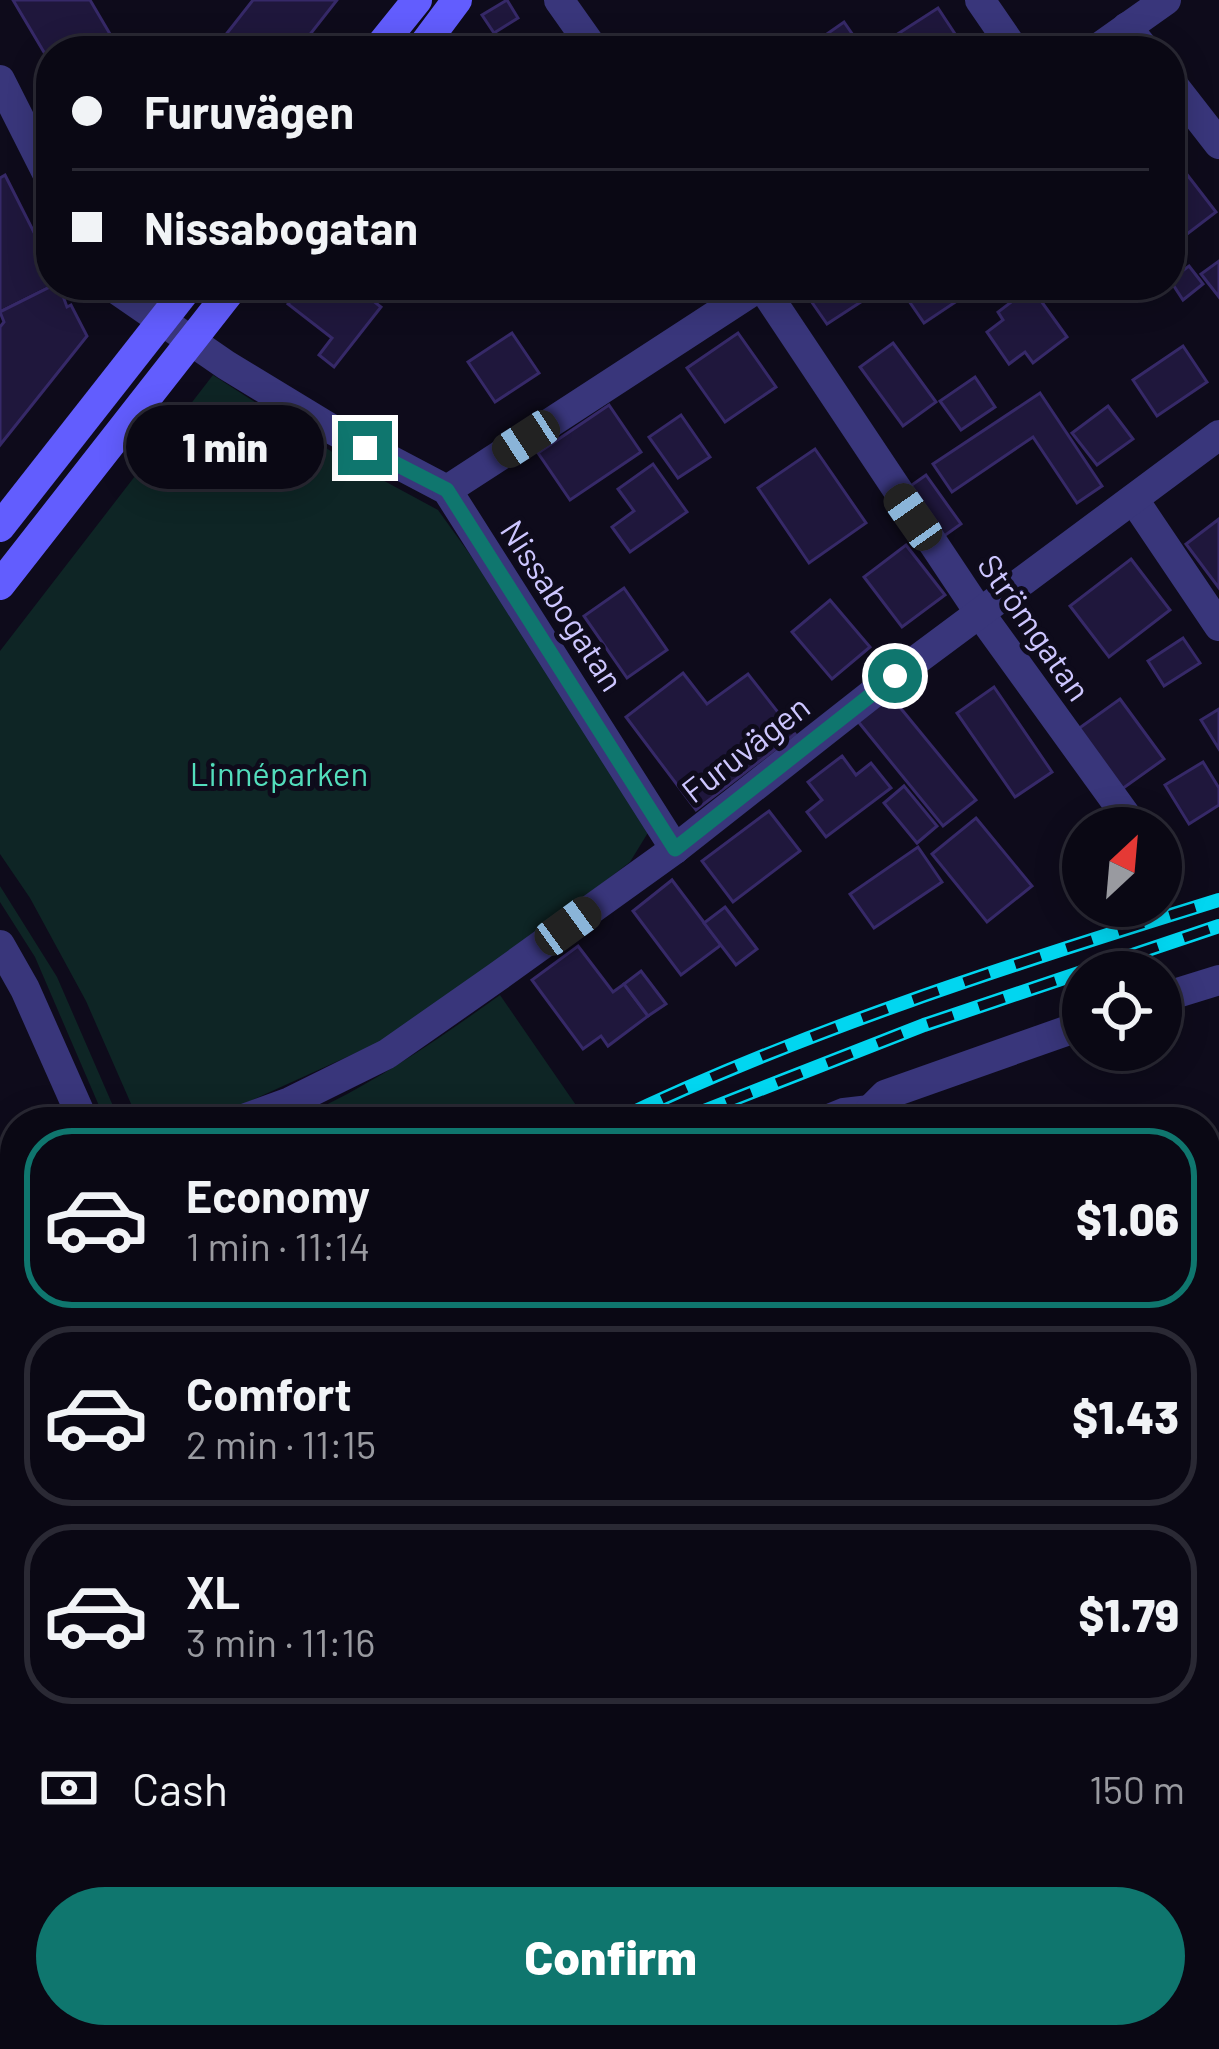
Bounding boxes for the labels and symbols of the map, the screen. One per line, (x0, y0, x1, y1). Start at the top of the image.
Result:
car (486, 404, 566, 474)
callout: 1 min (125, 406, 323, 490)
route end (338, 421, 392, 475)
car (878, 477, 948, 557)
street label: Nissabogatan (493, 512, 633, 698)
street label: Strömgatan (970, 546, 1100, 708)
route start (868, 649, 922, 703)
street label: Furuvägen (673, 686, 817, 810)
park label: Linnéparken (190, 753, 368, 793)
north arrow (1062, 807, 1182, 927)
car (528, 890, 608, 962)

